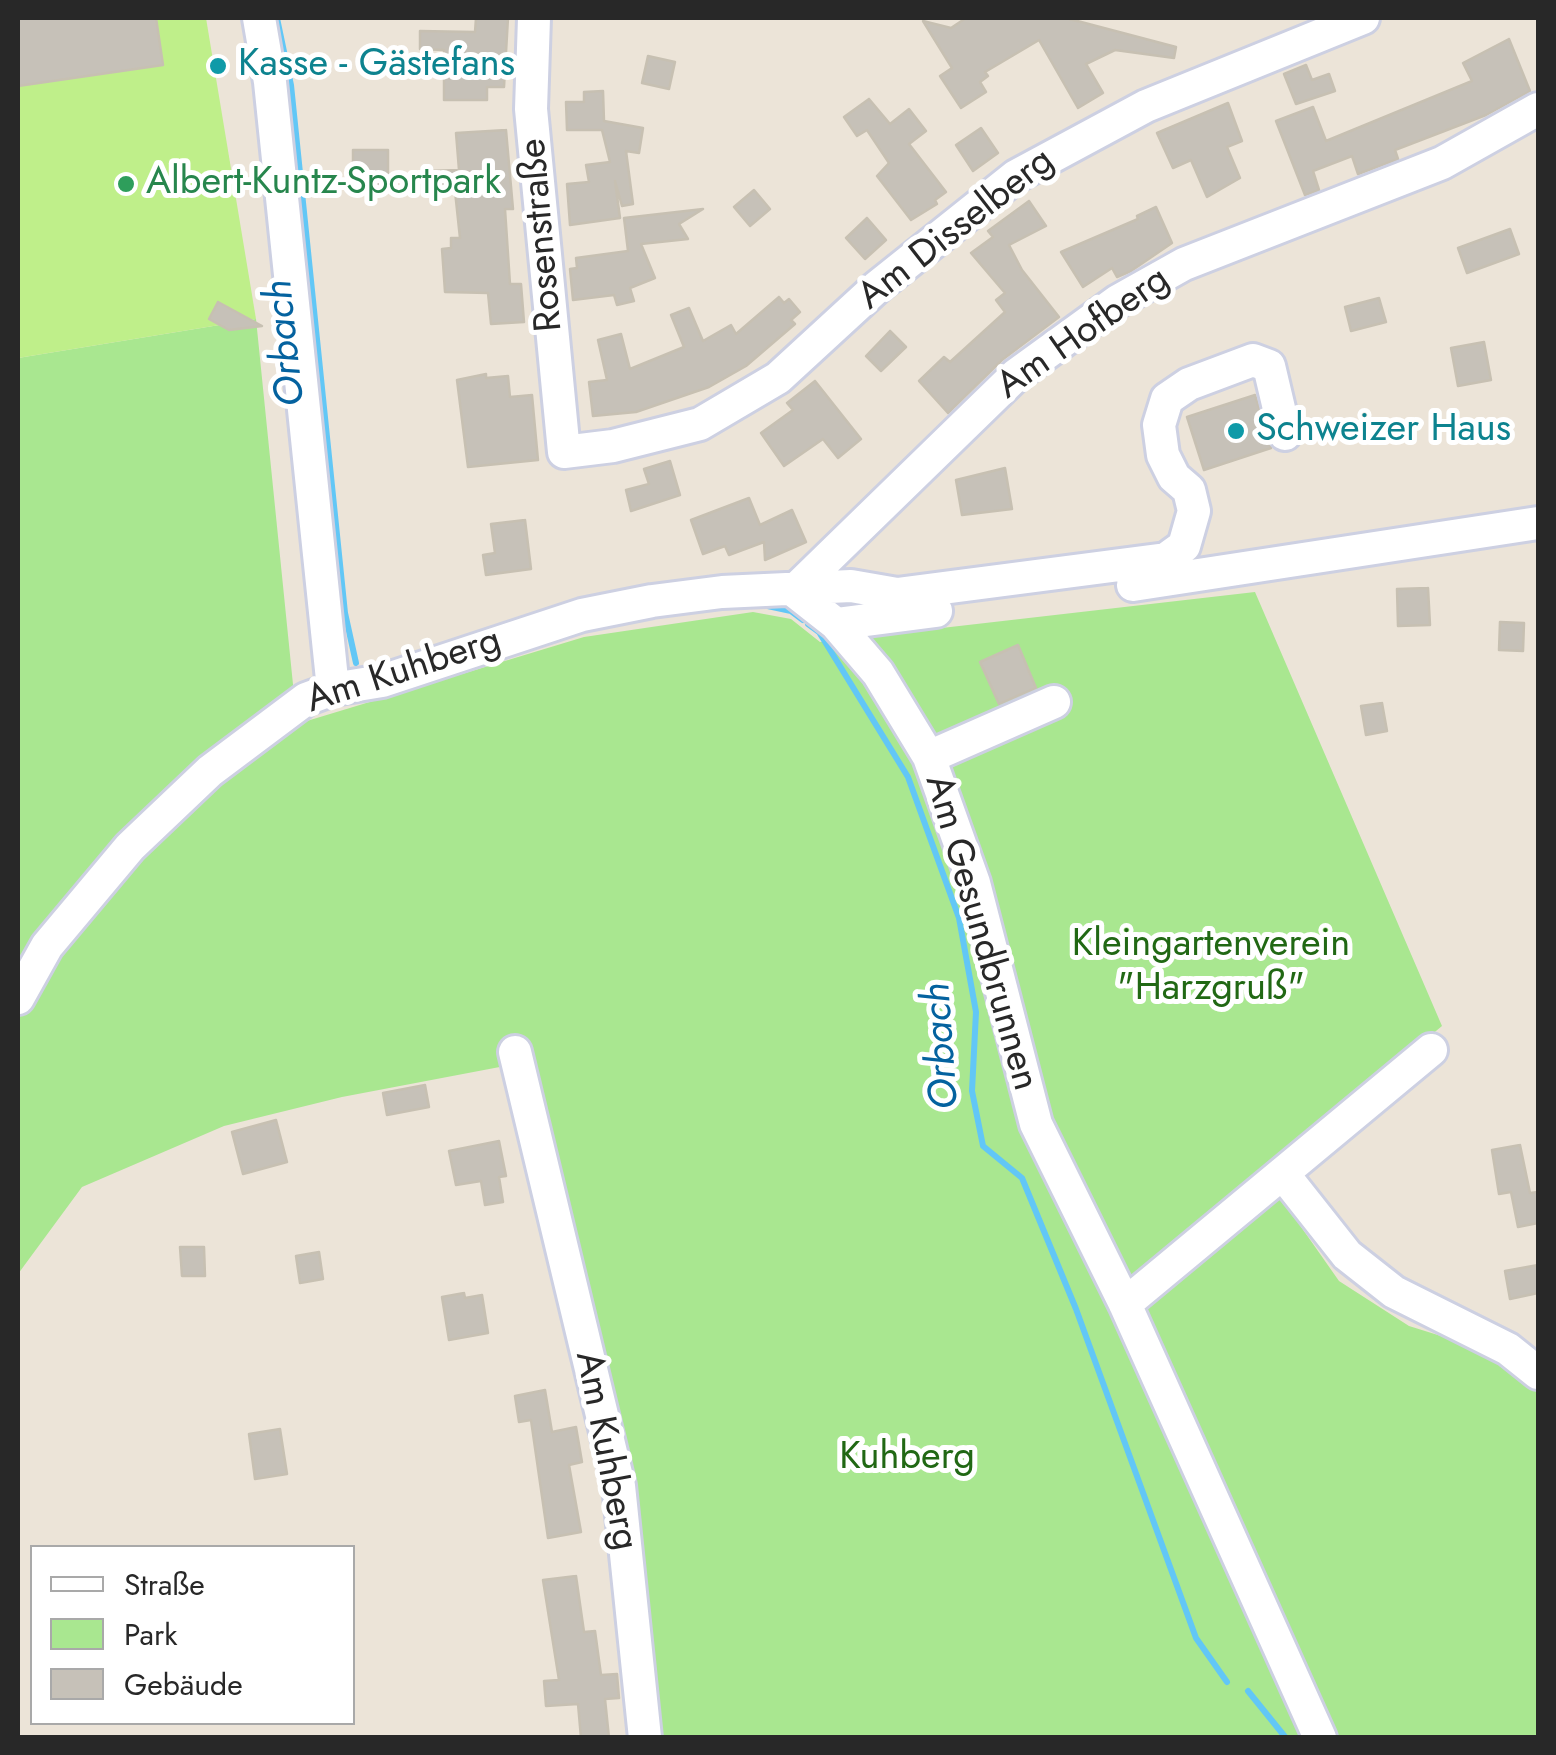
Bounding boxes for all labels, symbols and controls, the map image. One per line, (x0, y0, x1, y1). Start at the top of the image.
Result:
place label: Kasse - Gästefans (238, 43, 515, 89)
marker: Kasse - Gästefans (207, 55, 229, 77)
street label: Rosenstraße (512, 137, 574, 333)
street label: Am Disselberg (850, 139, 1064, 321)
place label: Albert-Kuntz-Sportpark (146, 161, 501, 207)
marker: Albert-Kuntz-Sportpark (115, 173, 137, 195)
street label: Am Hofberg (989, 258, 1179, 410)
water label: Orbach (256, 277, 318, 409)
place label: Schweizer Haus (1256, 408, 1511, 454)
marker: Schweizer Haus (1225, 420, 1247, 442)
street label: Am Kuhberg (301, 619, 507, 725)
street label: Am Gesundbrunnen (913, 770, 1047, 1096)
park label: Kleingartenverein "Harzgruß" (1072, 923, 1350, 1012)
water label: Orbach (915, 981, 971, 1111)
street label: Am Kuhberg (563, 1348, 647, 1554)
park label: Kuhberg (839, 1436, 975, 1482)
legend (30, 1545, 355, 1725)
text: Straße (124, 1563, 205, 1606)
text: Park (124, 1613, 177, 1656)
text: Gebäude (124, 1663, 243, 1706)

